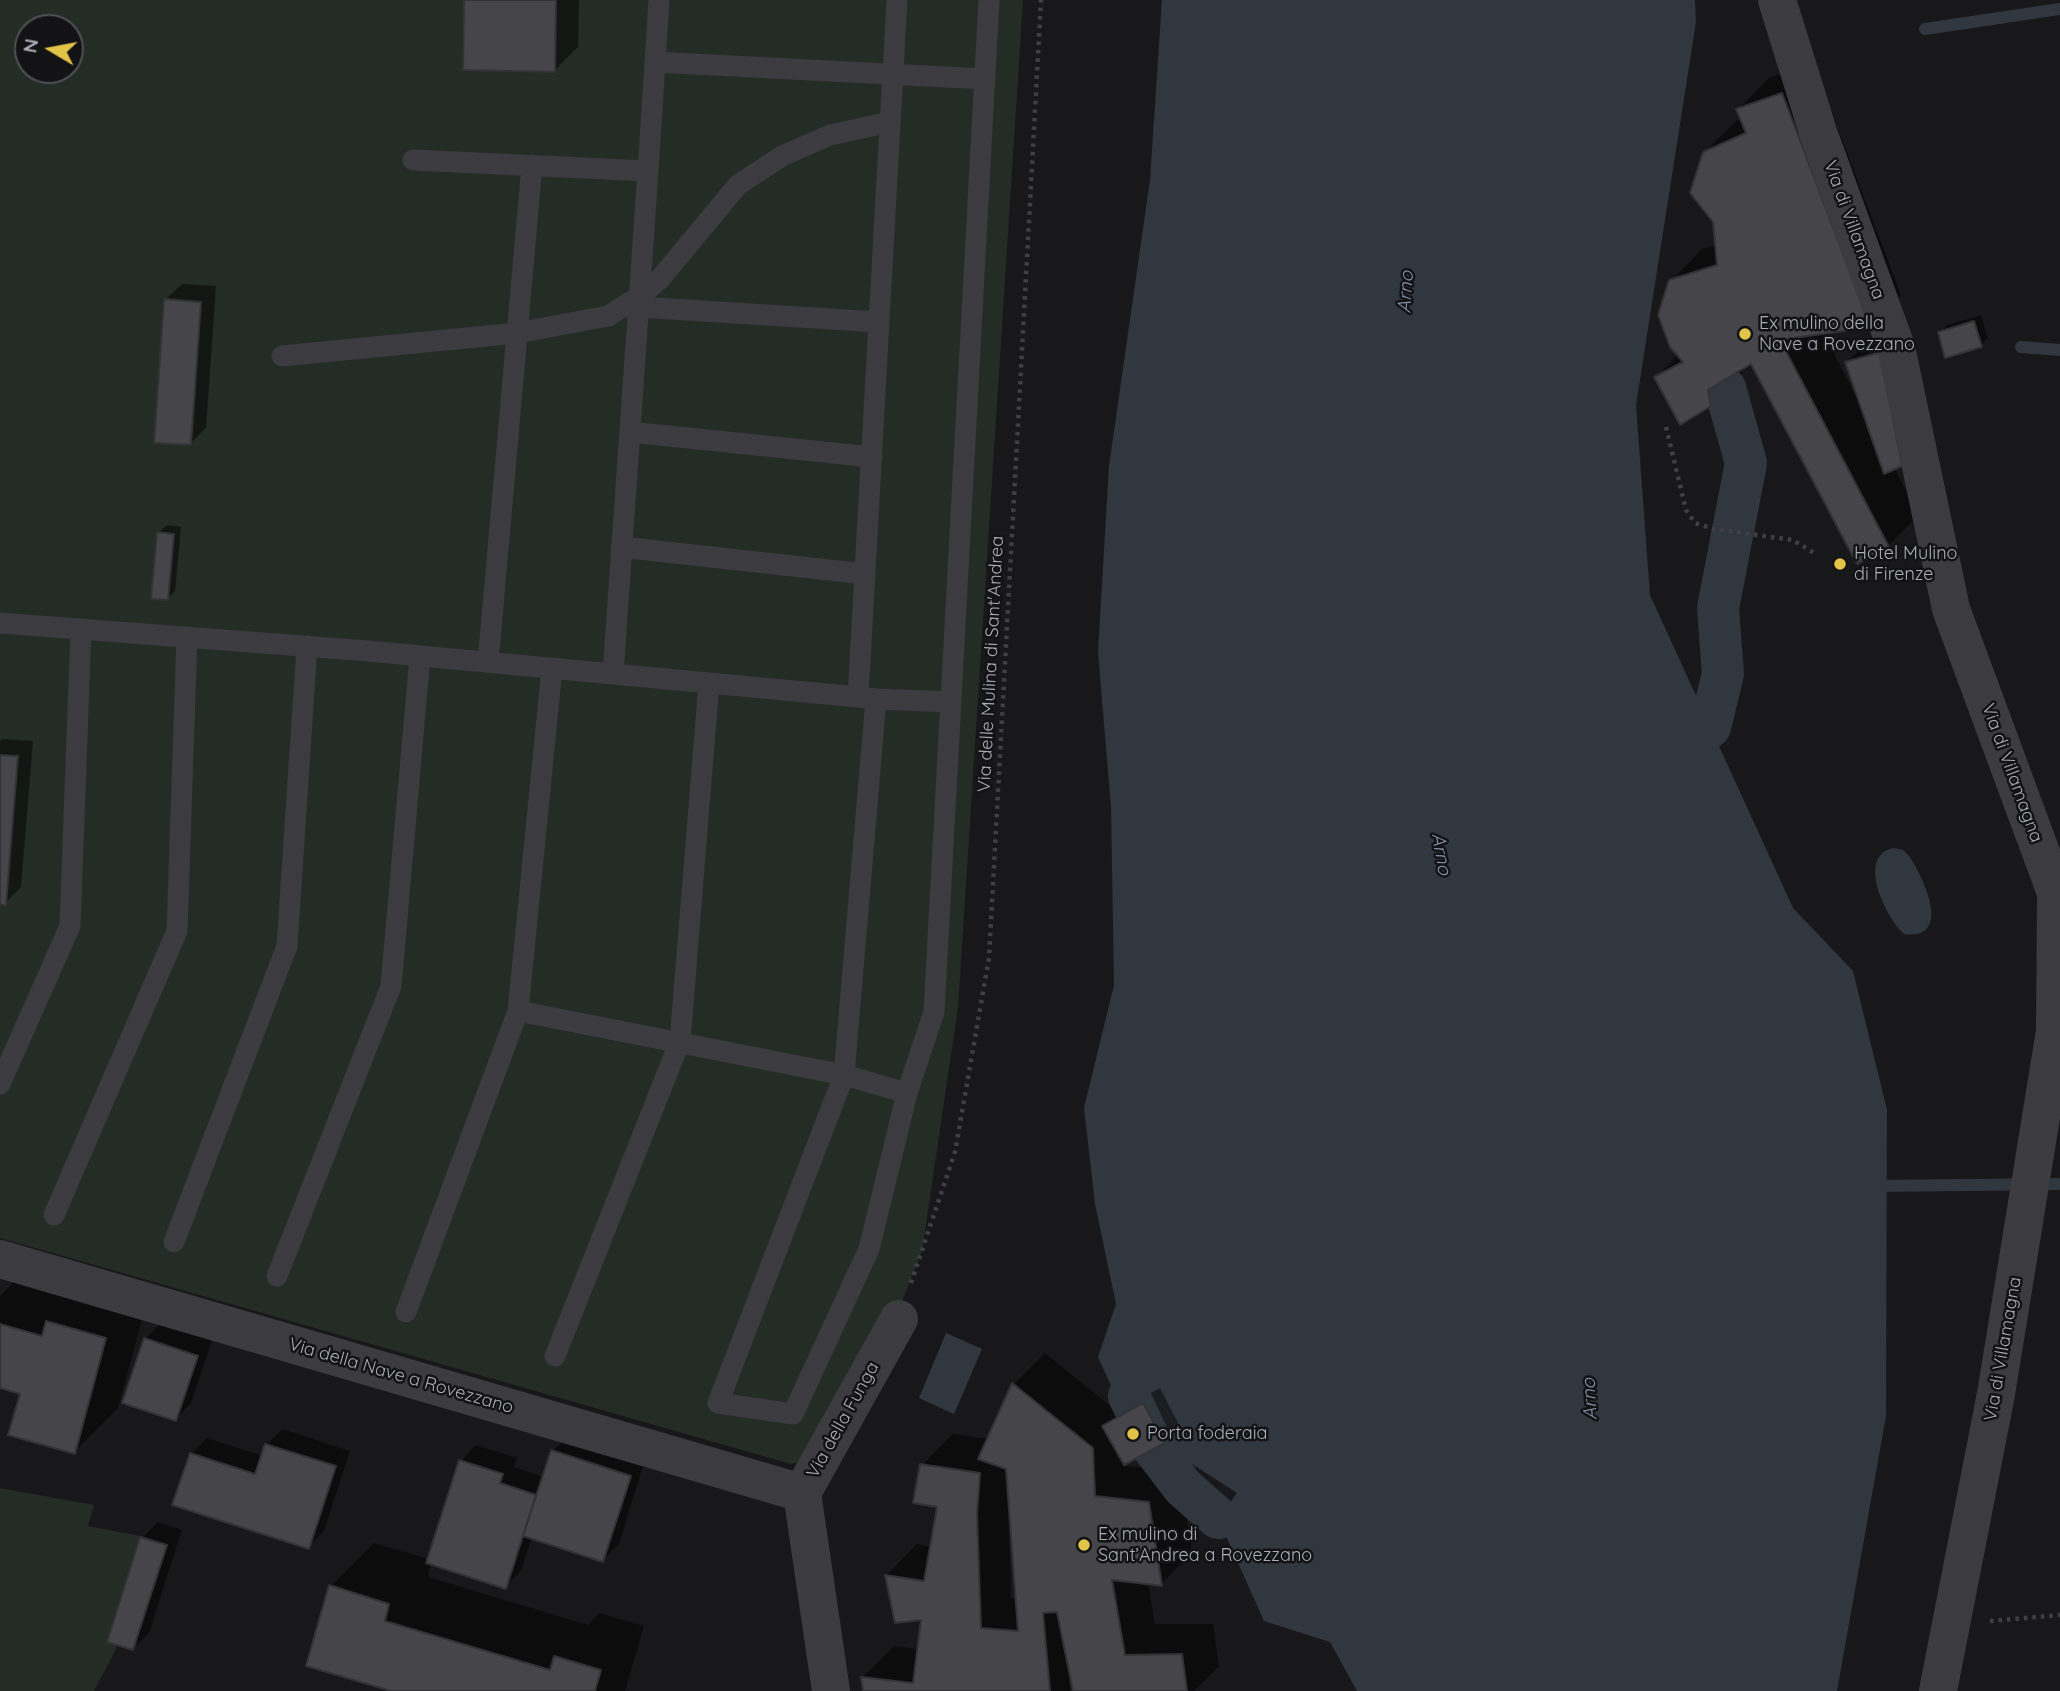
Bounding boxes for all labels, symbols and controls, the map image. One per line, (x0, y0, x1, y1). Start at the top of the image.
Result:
north arrow (14, 14, 84, 84)
text: N (17, 37, 43, 55)
street label: Via di Villamagna (1819, 158, 1889, 302)
water label: Arno (1393, 270, 1419, 314)
place label: Ex mulino della Nave a Rovezzano (1759, 313, 1915, 356)
marker: Ex mulino della Nave a Rovezzano (1737, 326, 1753, 342)
street label: Via delle Mulina di Sant'Andrea (974, 535, 1008, 793)
place label: Hotel Mulino di Firenze (1854, 543, 1957, 586)
marker: Hotel Mulino di Firenze (1832, 556, 1848, 572)
street label: Via di Villamagna (1977, 701, 2047, 845)
water label: Arno (1426, 831, 1456, 877)
street label: Via di Villamagna (1980, 1275, 2026, 1423)
street label: Via della Nave a Rovezzano (286, 1334, 516, 1418)
street label: Via della Funga (802, 1358, 884, 1482)
water label: Arno (1578, 1377, 1602, 1421)
place label: Porta foderaia (1147, 1423, 1267, 1445)
marker: Porta foderaia (1125, 1426, 1141, 1442)
place label: Ex mulino di Sant’Andrea a Rovezzano (1098, 1524, 1312, 1566)
marker: Ex mulino di Sant’Andrea a Rovezzano (1076, 1537, 1092, 1553)

